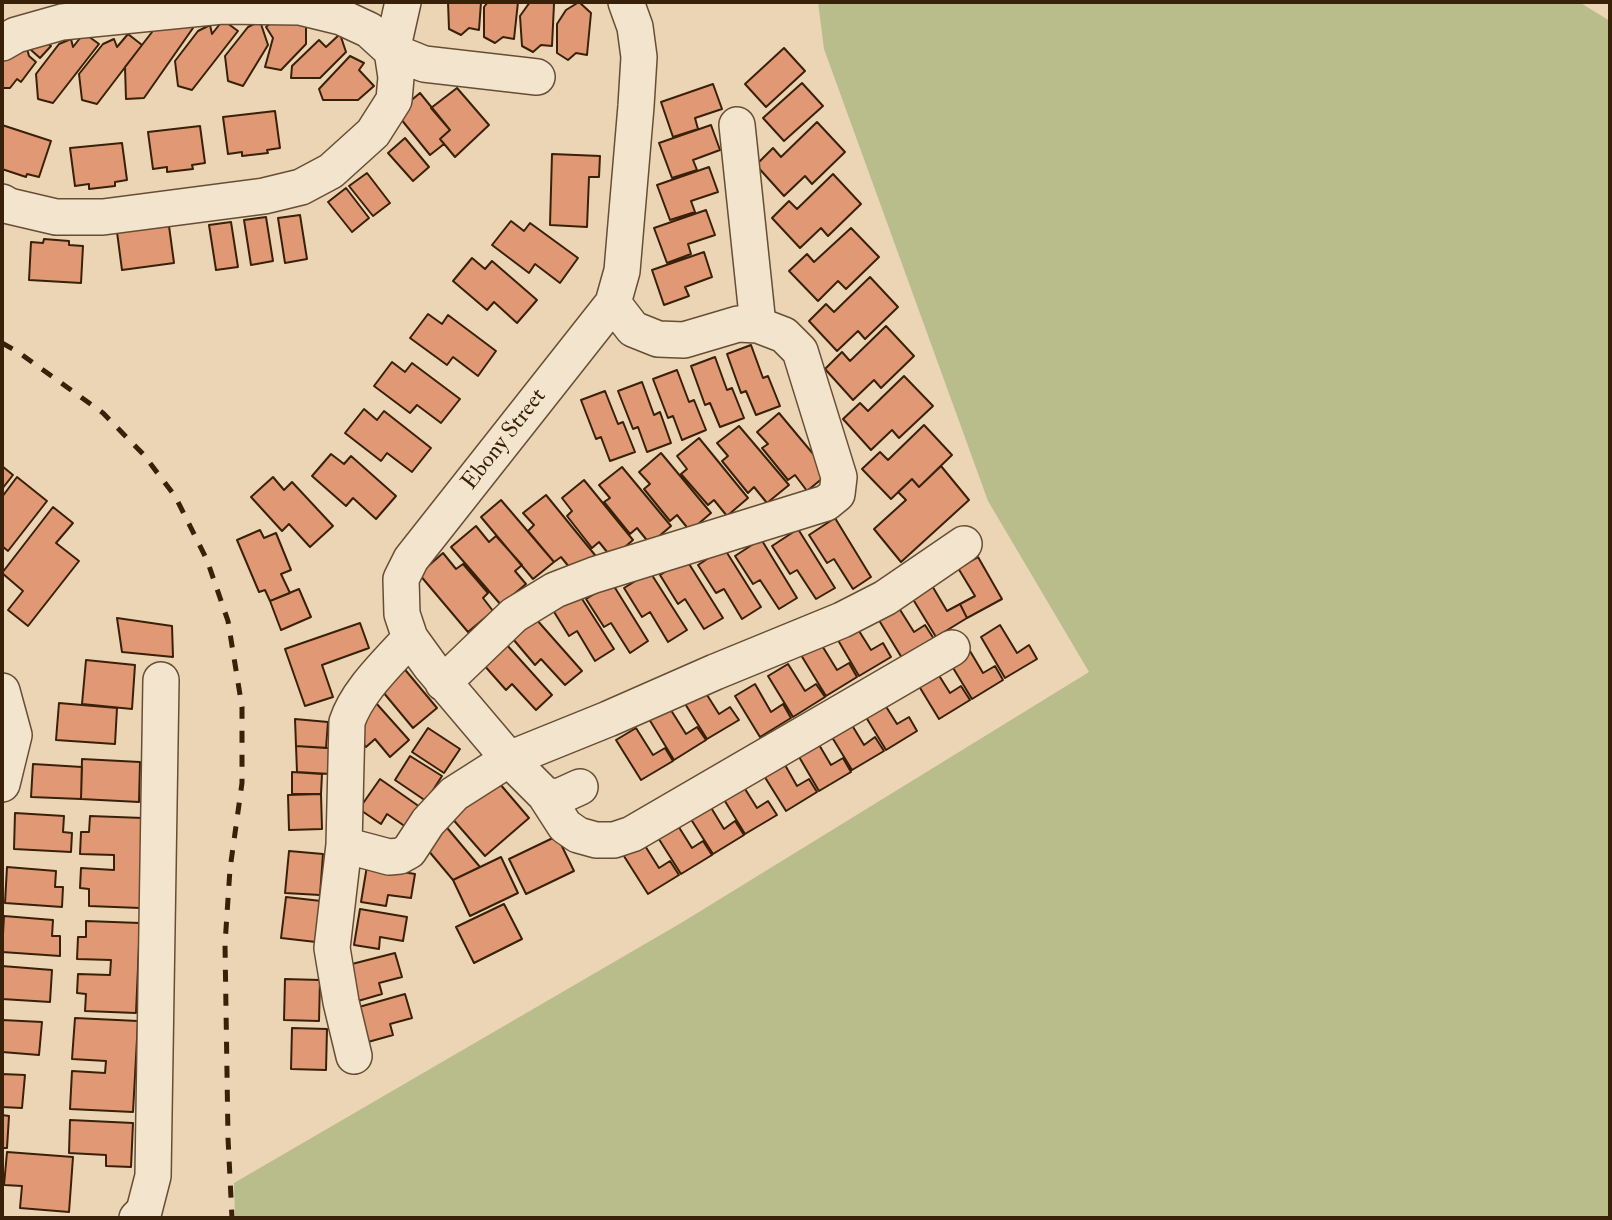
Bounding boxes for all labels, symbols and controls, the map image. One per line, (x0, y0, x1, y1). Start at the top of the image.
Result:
street label: Ebony Street (457, 384, 553, 496)

